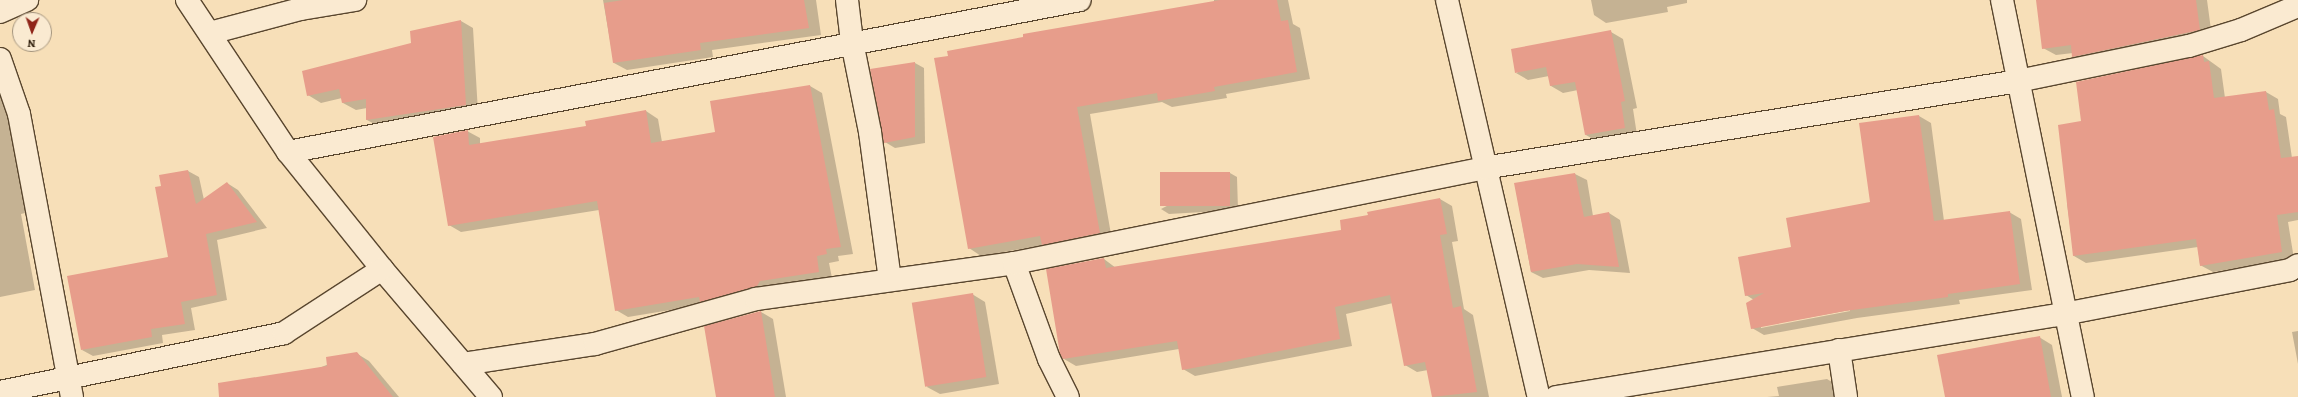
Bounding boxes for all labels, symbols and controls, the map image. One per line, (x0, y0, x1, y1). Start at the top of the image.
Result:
north arrow (12, 12, 52, 52)
text: N (27, 36, 36, 51)

